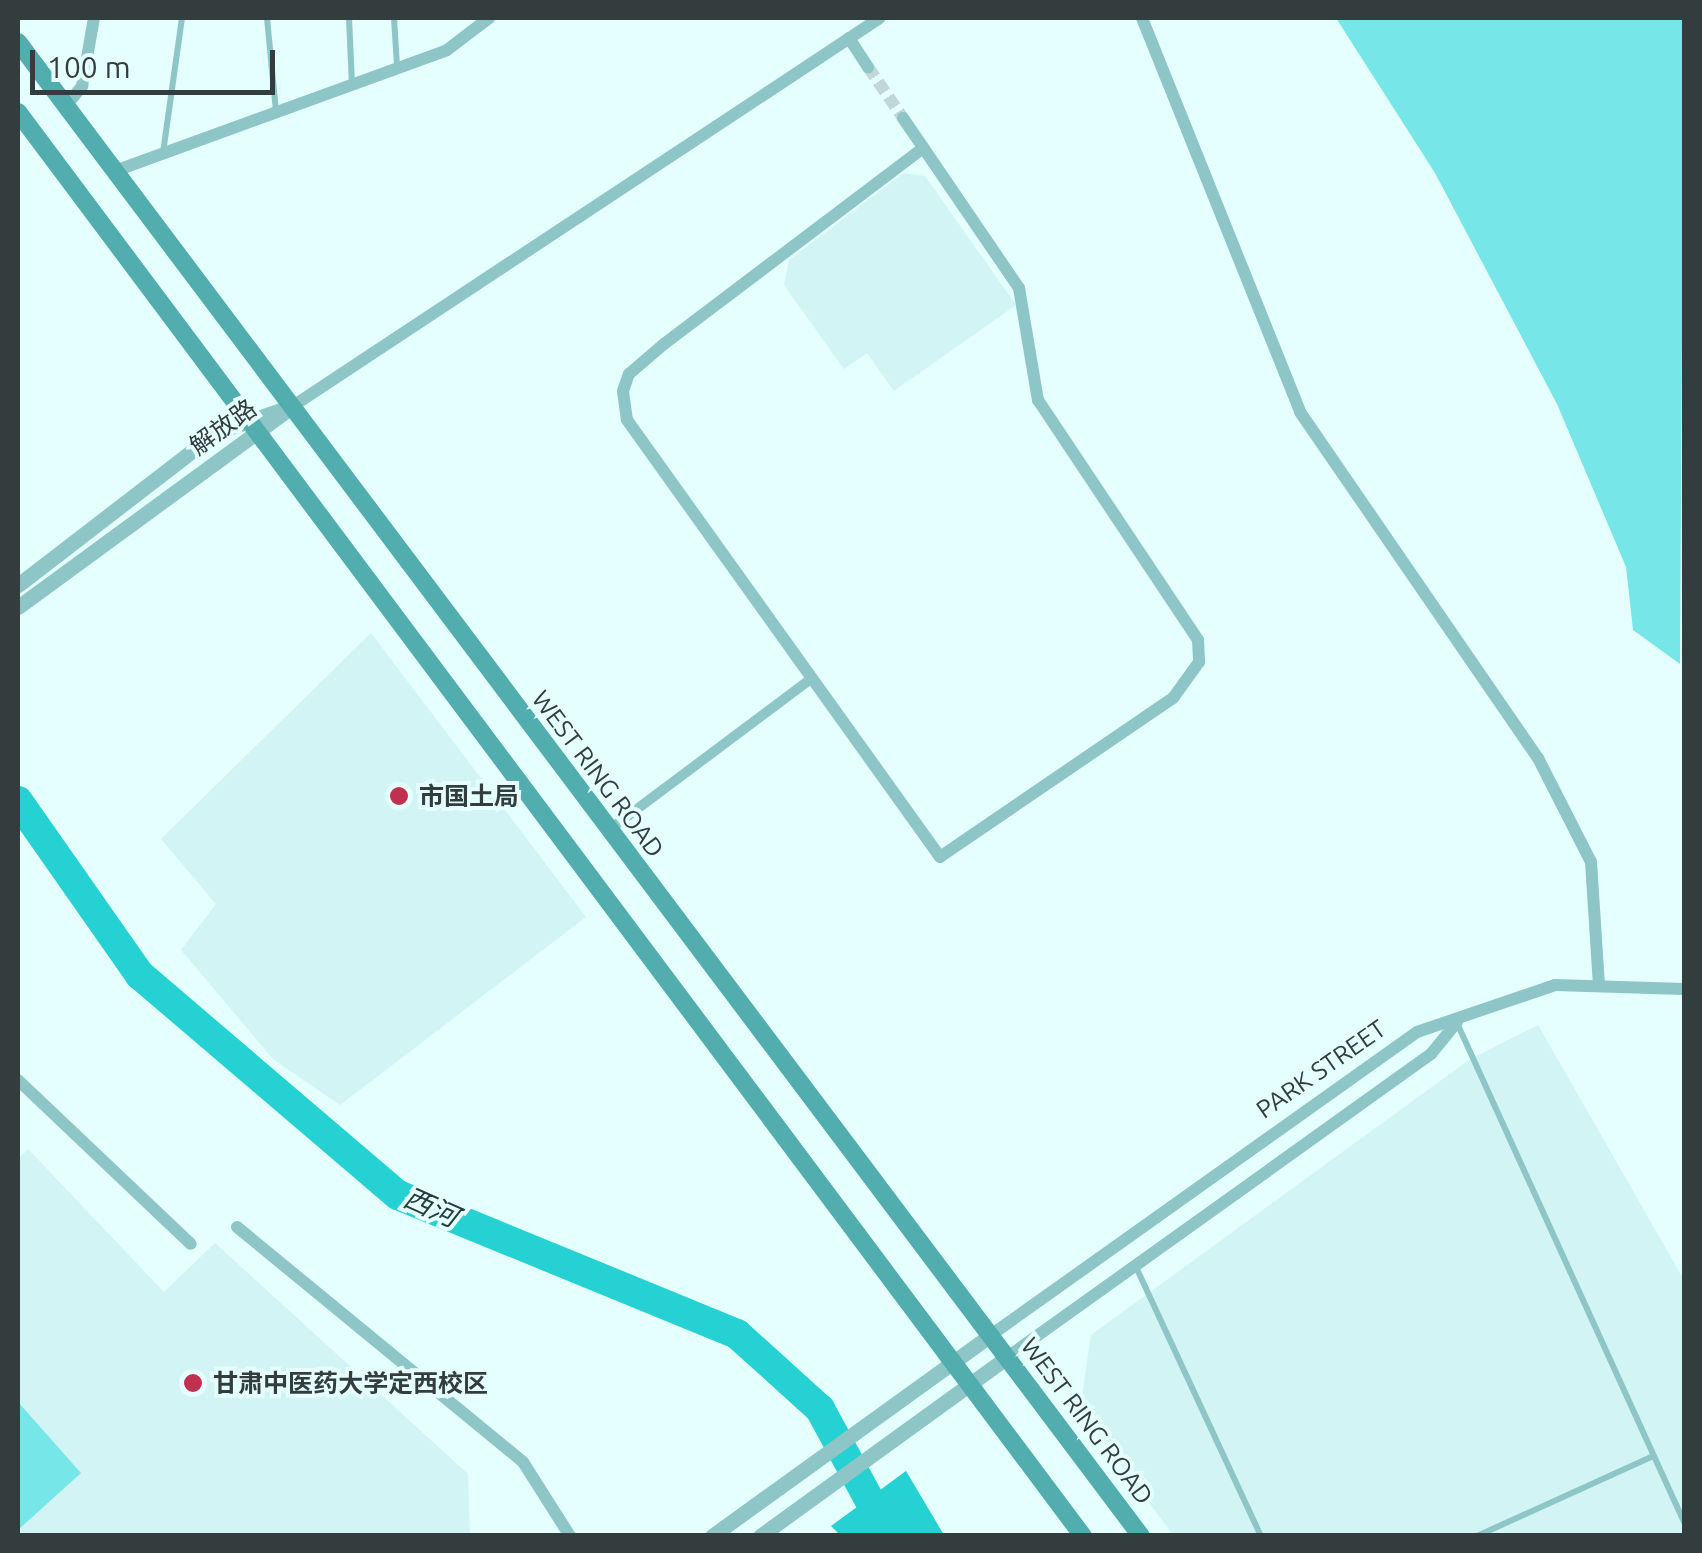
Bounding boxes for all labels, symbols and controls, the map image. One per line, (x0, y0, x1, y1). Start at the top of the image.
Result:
scale bar (35, 30, 280, 92)
text: 100 m (47, 50, 131, 84)
street label: 解放路 (184, 393, 262, 461)
street label: WEST RING ROAD (526, 685, 670, 863)
place label: 市国土局 (419, 781, 519, 811)
marker: 市国土局 (388, 785, 410, 807)
street label: PARK STREET (1250, 1013, 1392, 1125)
water label: 西河 (399, 1180, 463, 1234)
street label: WEST RING ROAD (1015, 1332, 1159, 1510)
place label: 甘肃中医药大学定西校区 (213, 1368, 488, 1398)
marker: 甘肃中医药大学定西校区 (182, 1372, 204, 1394)

